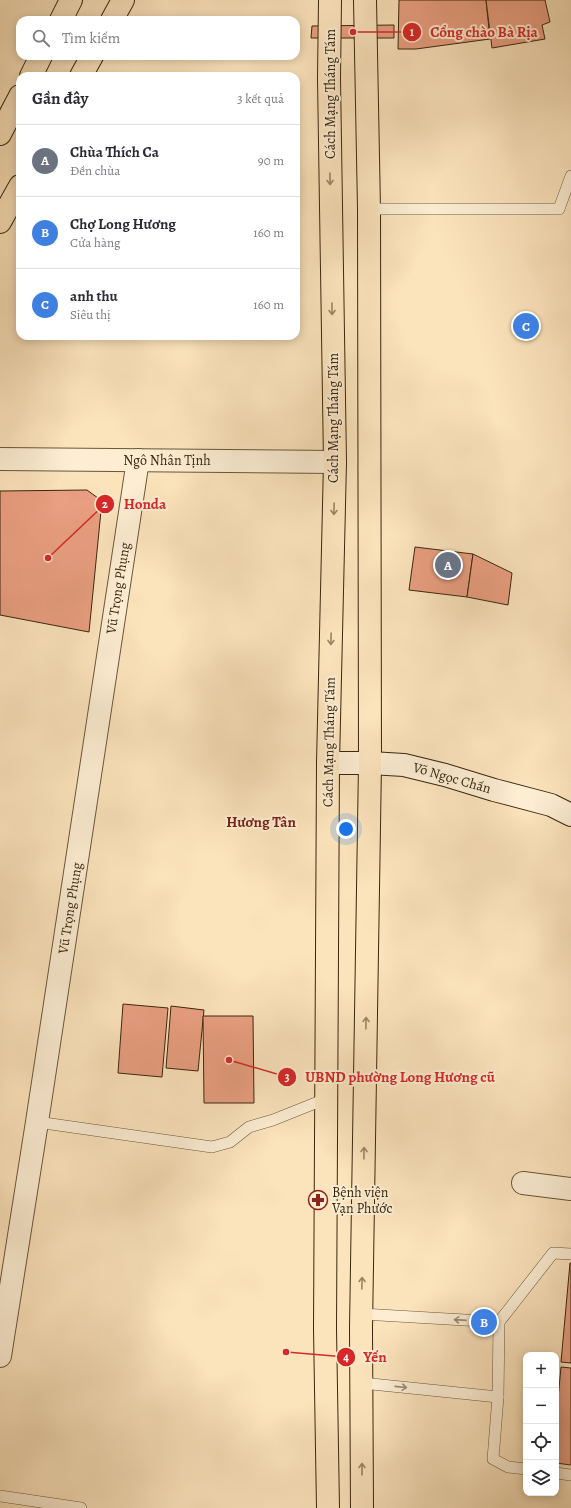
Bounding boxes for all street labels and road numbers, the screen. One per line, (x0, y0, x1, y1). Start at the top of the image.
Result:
street label: Cách Mạng Tháng Tám (321, 29, 340, 159)
street label: Cách Mạng Tháng Tám (324, 353, 343, 483)
street label: Ngô Nhân Tịnh (123, 451, 211, 470)
street label: Vũ Trọng Phụng (101, 541, 135, 636)
street label: Cách Mạng Tháng Tám (318, 676, 340, 807)
street label: Võ Ngọc Chấn (410, 758, 493, 798)
street label: Vũ Trọng Phụng (53, 861, 87, 956)

